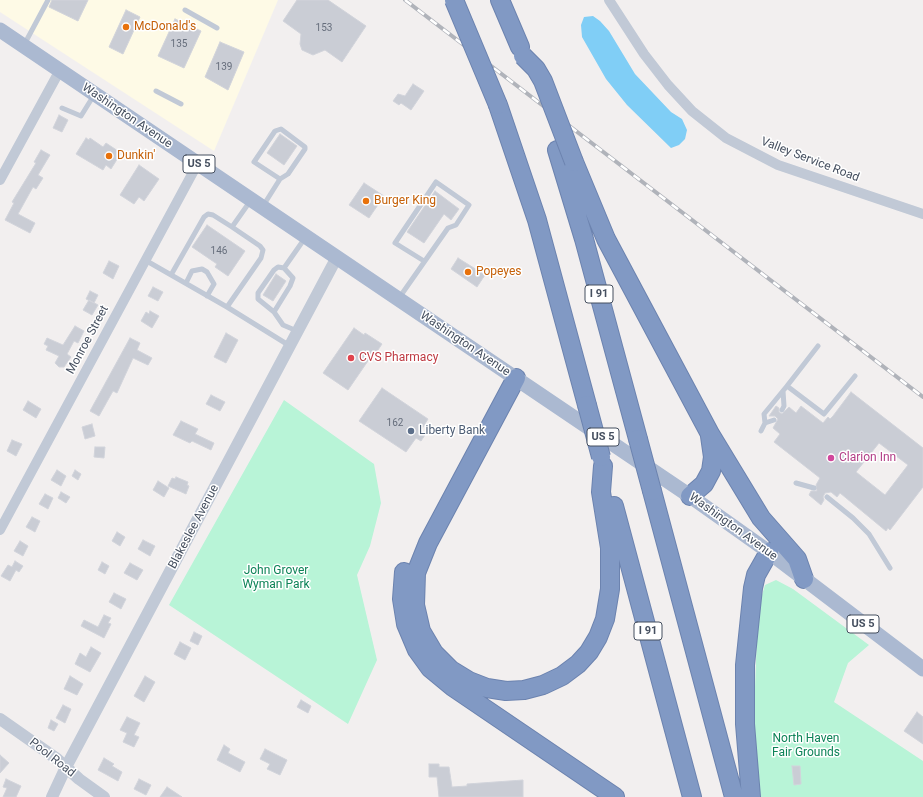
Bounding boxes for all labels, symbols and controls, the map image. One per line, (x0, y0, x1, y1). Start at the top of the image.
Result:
place label: McDonald's (134, 20, 196, 34)
marker: McDonald's (121, 22, 131, 32)
house number: 153 (316, 22, 332, 34)
house number: 135 (171, 38, 187, 50)
house number: 139 (216, 61, 232, 73)
street label: Washington Avenue (79, 81, 175, 151)
street label: Valley Service Road (759, 135, 861, 185)
place label: Dunkin' (117, 149, 155, 163)
marker: Dunkin' (104, 151, 114, 161)
road number: US 5 (183, 155, 215, 173)
place label: Burger King (374, 194, 436, 208)
marker: Burger King (361, 196, 371, 206)
house number: 146 (211, 245, 227, 257)
place label: Popeyes (476, 265, 522, 279)
marker: Popeyes (463, 267, 473, 277)
road number: I 91 (585, 285, 613, 303)
street label: Monroe Street (64, 303, 112, 377)
street label: Washington Avenue (417, 309, 513, 379)
place label: CVS Pharmacy (359, 351, 438, 365)
marker: CVS Pharmacy (346, 353, 356, 363)
house number: 162 (387, 417, 403, 429)
place label: Liberty Bank (419, 424, 485, 438)
marker: Liberty Bank (406, 426, 416, 436)
road number: US 5 (587, 428, 619, 446)
place label: Clarion Inn (839, 451, 896, 465)
marker: Clarion Inn (826, 453, 836, 463)
street label: Blakeslee Avenue (166, 482, 222, 572)
street label: Washington Avenue (686, 490, 780, 564)
park label: John Grover Wyman Park (242, 564, 310, 592)
road number: US 5 (847, 615, 879, 633)
road number: I 91 (634, 622, 662, 640)
park label: North Haven Fair Grounds (772, 732, 840, 760)
street label: Pool Road (26, 736, 78, 780)

